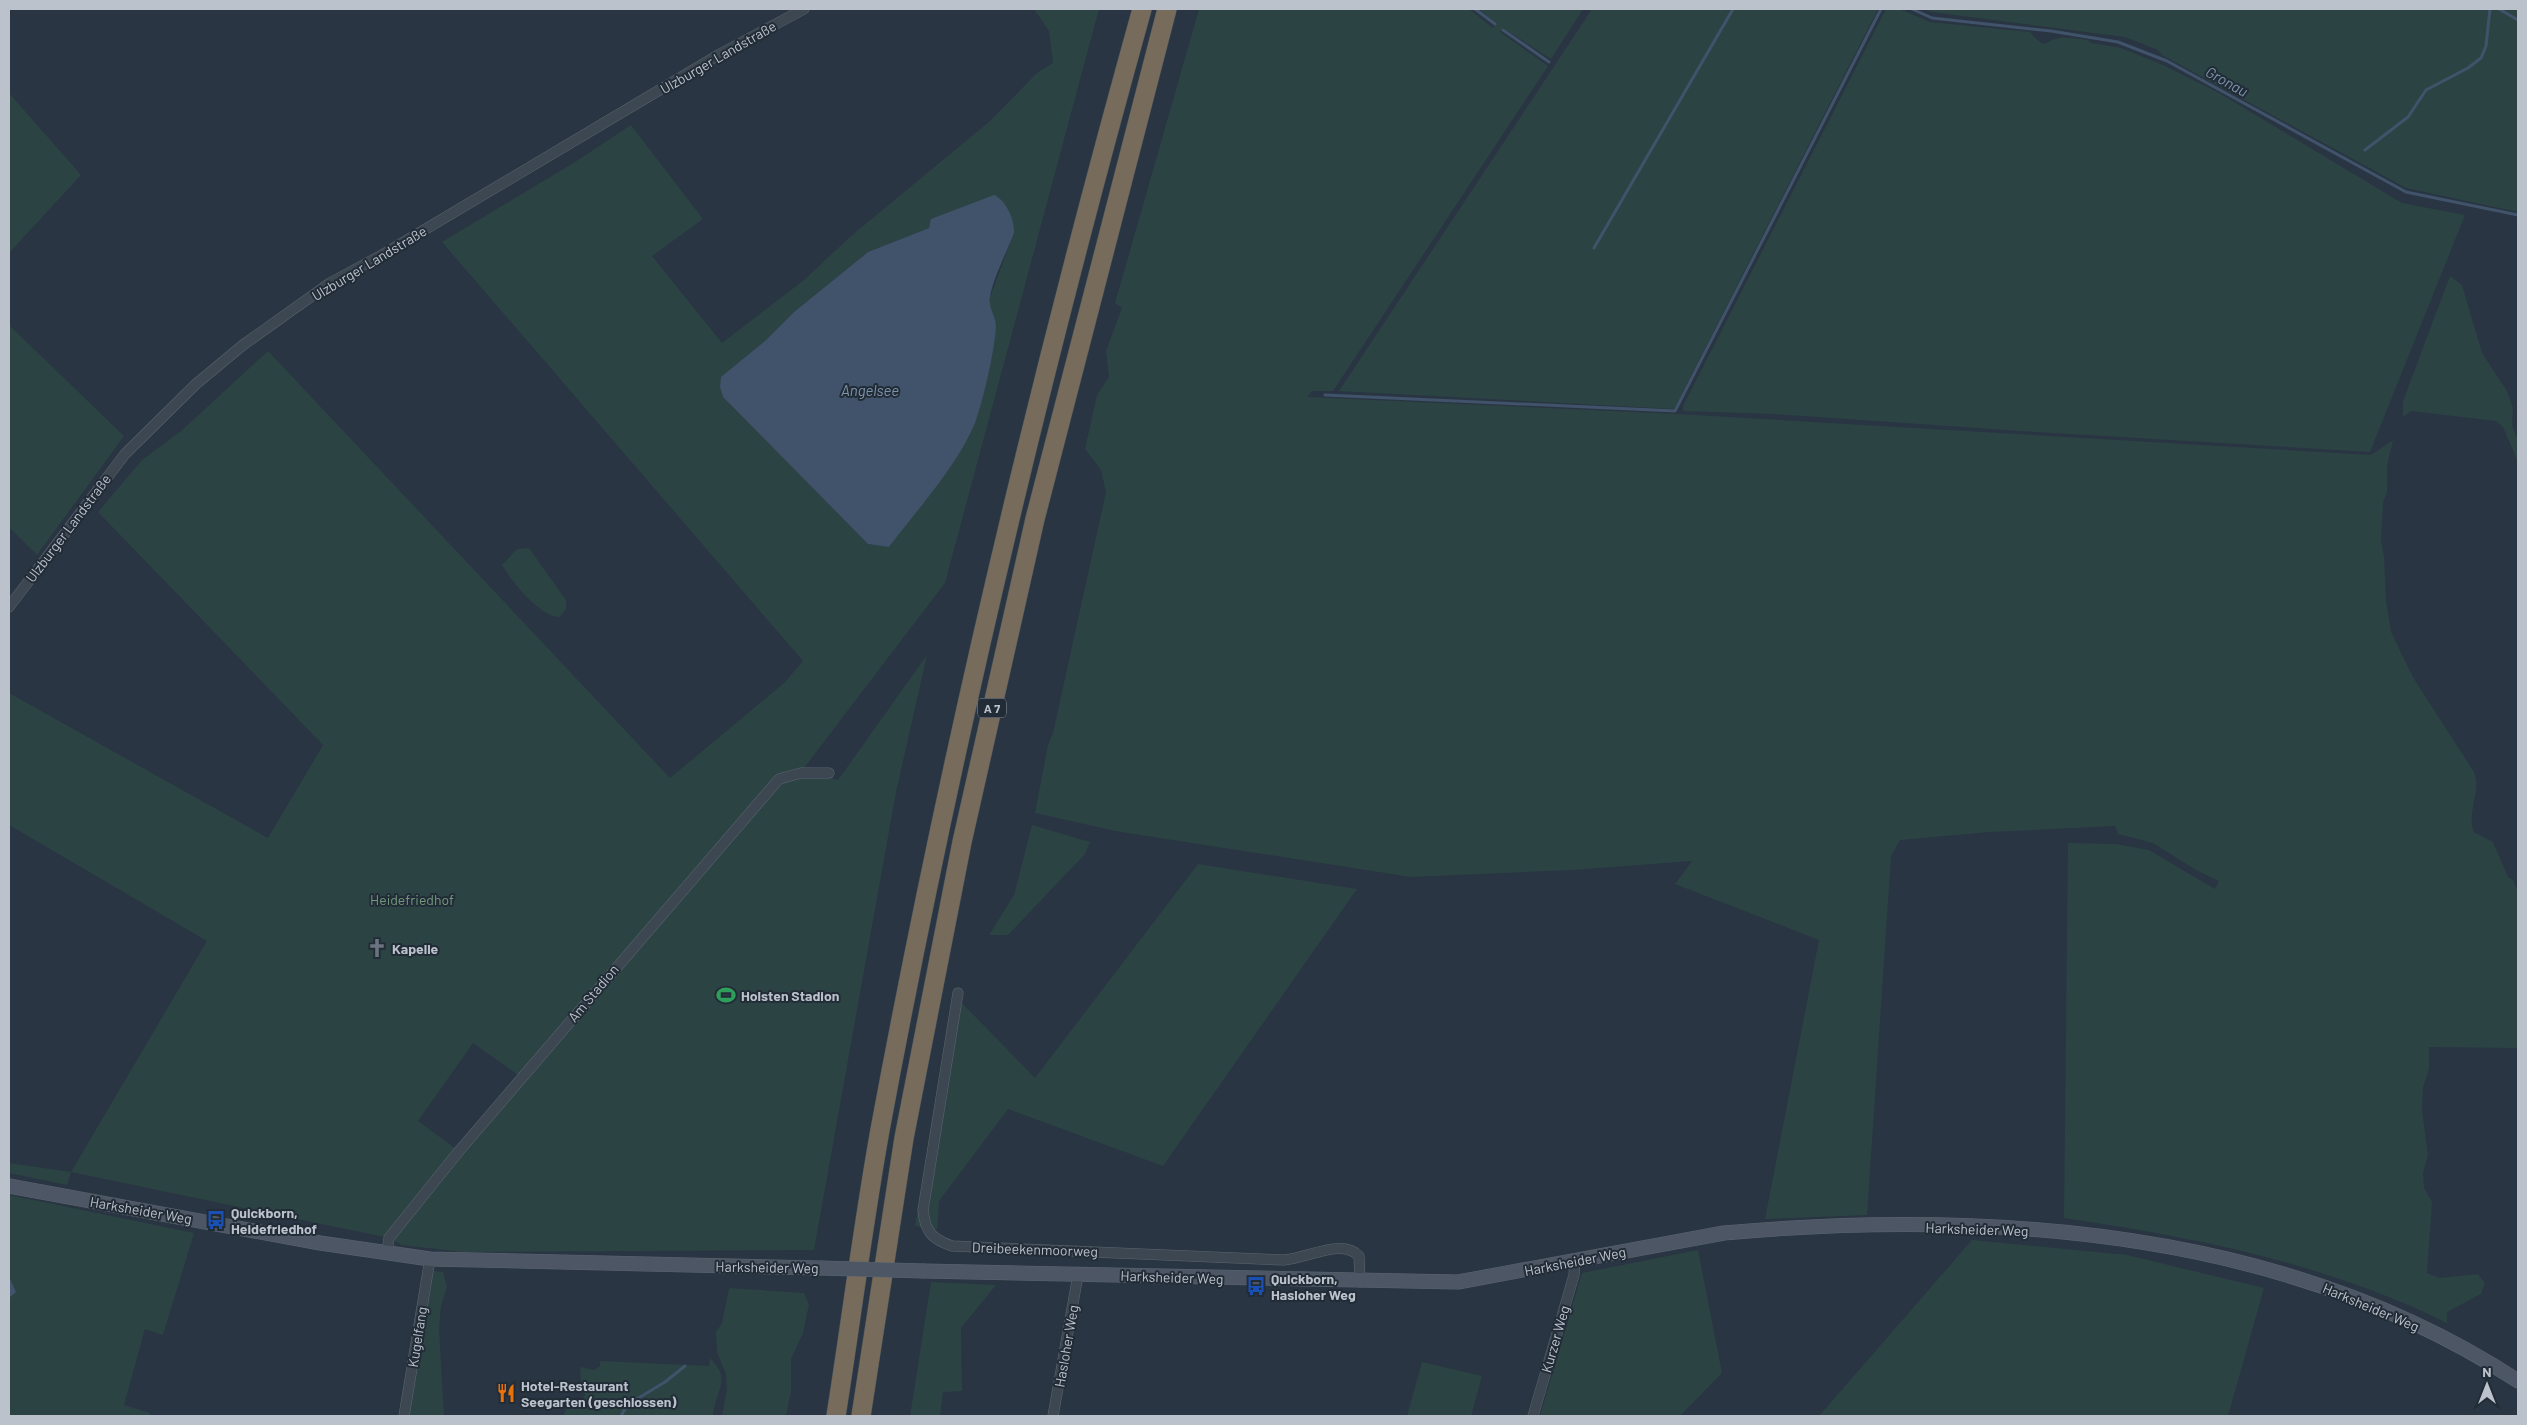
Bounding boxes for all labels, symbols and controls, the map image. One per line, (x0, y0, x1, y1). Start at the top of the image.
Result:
street label: Ulzburger Landstraße (657, 17, 779, 97)
water label: Gronau (2203, 62, 2252, 100)
street label: Ulzburger Landstraße (308, 222, 430, 304)
water label: Angelsee (841, 381, 899, 399)
street label: Ulzburger Landstraße (22, 471, 114, 585)
road number: A 7 (978, 698, 1006, 718)
park label: Heidefriedhof (370, 891, 454, 908)
church icon: Kapelle (366, 937, 388, 959)
place label: Kapelle (392, 940, 439, 957)
street label: Am Stadion (564, 961, 622, 1025)
sports icon: Holsten Stadion (715, 984, 737, 1006)
place label: Holsten Stadion (741, 987, 839, 1004)
street label: Harksheider Weg (89, 1193, 193, 1227)
place label: Quickborn, Heidefriedhof (231, 1204, 317, 1237)
bus stop icon: Quickborn, Heidefriedhof (205, 1209, 227, 1231)
street label: Harksheider Weg (1925, 1219, 2029, 1239)
street label: Dreibeekenmoorweg (972, 1238, 1098, 1260)
street label: Harksheider Weg (1523, 1243, 1627, 1279)
street label: Harksheider Weg (715, 1258, 819, 1276)
street label: Harksheider Weg (1120, 1267, 1224, 1287)
place label: Quickborn, Hasloher Weg (1271, 1270, 1356, 1303)
bus stop icon: Quickborn, Hasloher Weg (1245, 1275, 1267, 1297)
street label: Harksheider Weg (2320, 1279, 2422, 1335)
street label: Kurzer Weg (1537, 1303, 1573, 1375)
street label: Hasloher Weg (1050, 1304, 1082, 1388)
street label: Kugelfang (404, 1305, 430, 1369)
north arrow (2462, 1360, 2512, 1410)
text: N (2482, 1363, 2492, 1380)
place label: Hotel-Restaurant Seegarten (geschlossen) (521, 1377, 676, 1410)
restaurant icon: Hotel-Restaurant Seegarten (geschlossen) (495, 1382, 517, 1404)

